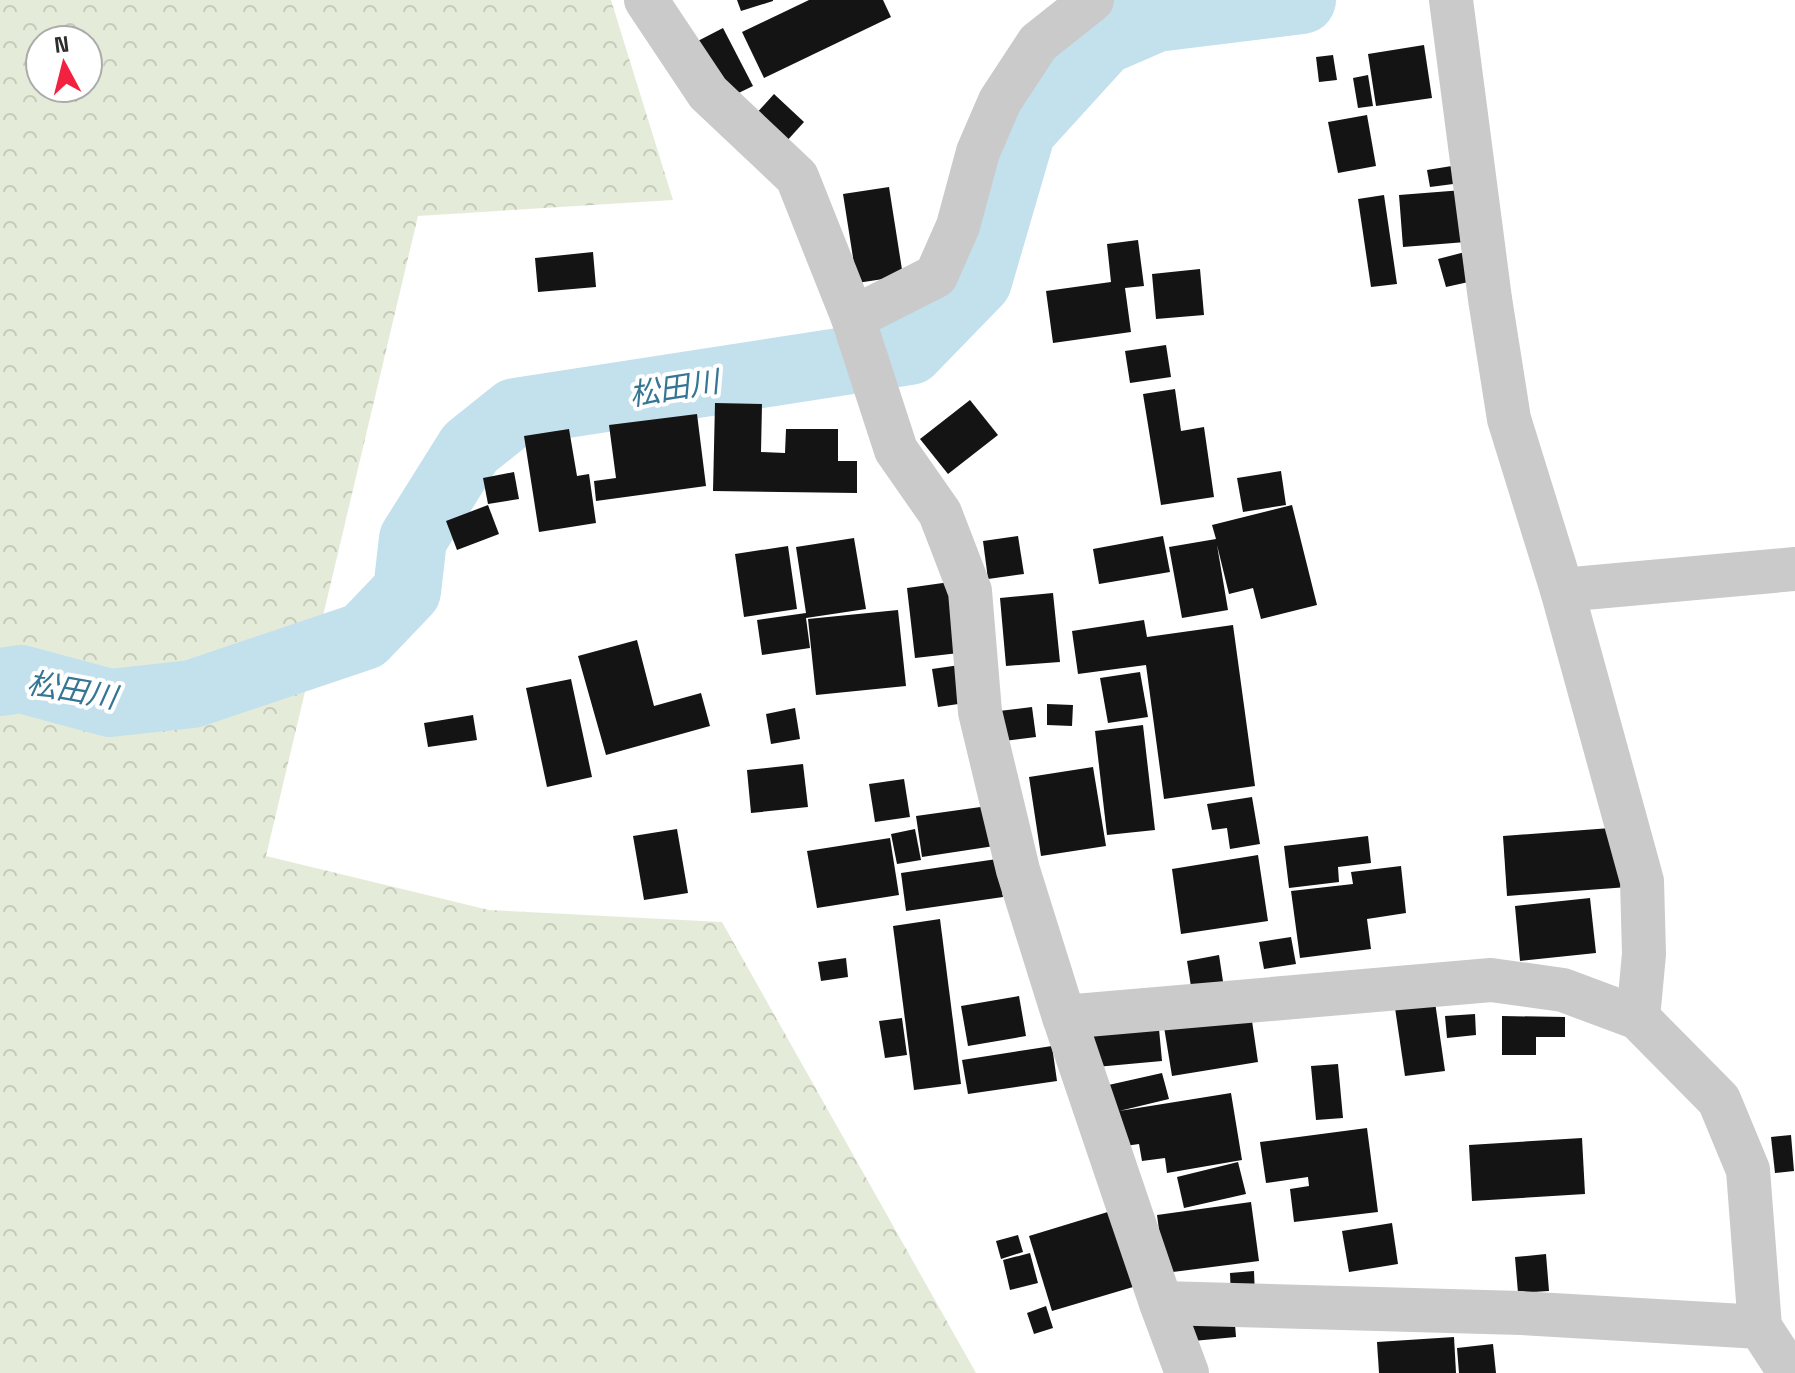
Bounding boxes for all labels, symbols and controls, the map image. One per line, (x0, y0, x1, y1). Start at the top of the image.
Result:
north arrow (24, 24, 104, 104)
text: N (53, 29, 71, 59)
water label: 松田川 (627, 361, 724, 414)
water label: 松田川 (24, 663, 123, 718)

